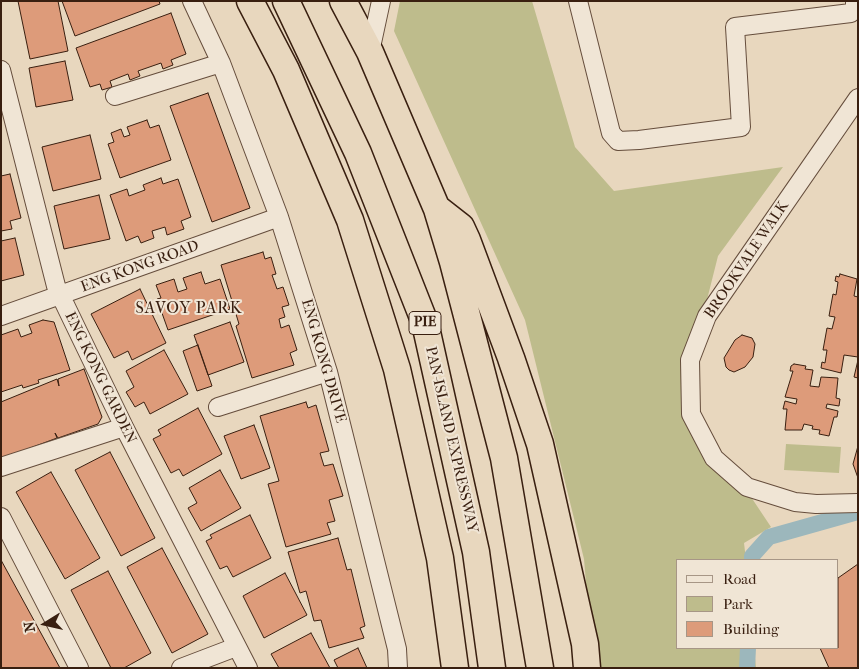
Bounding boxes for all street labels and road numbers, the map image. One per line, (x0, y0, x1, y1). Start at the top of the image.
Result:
street label: BROOKVALE WALK (701, 198, 793, 322)
street label: ENG KONG ROAD (78, 237, 202, 297)
street label: ENG KONG DRIVE (297, 297, 349, 425)
street label: ENG KONG GARDEN (60, 309, 140, 447)
road number: PIE (409, 312, 441, 334)
street label: PAN-ISLAND EXPRESSWAY (421, 345, 481, 535)

